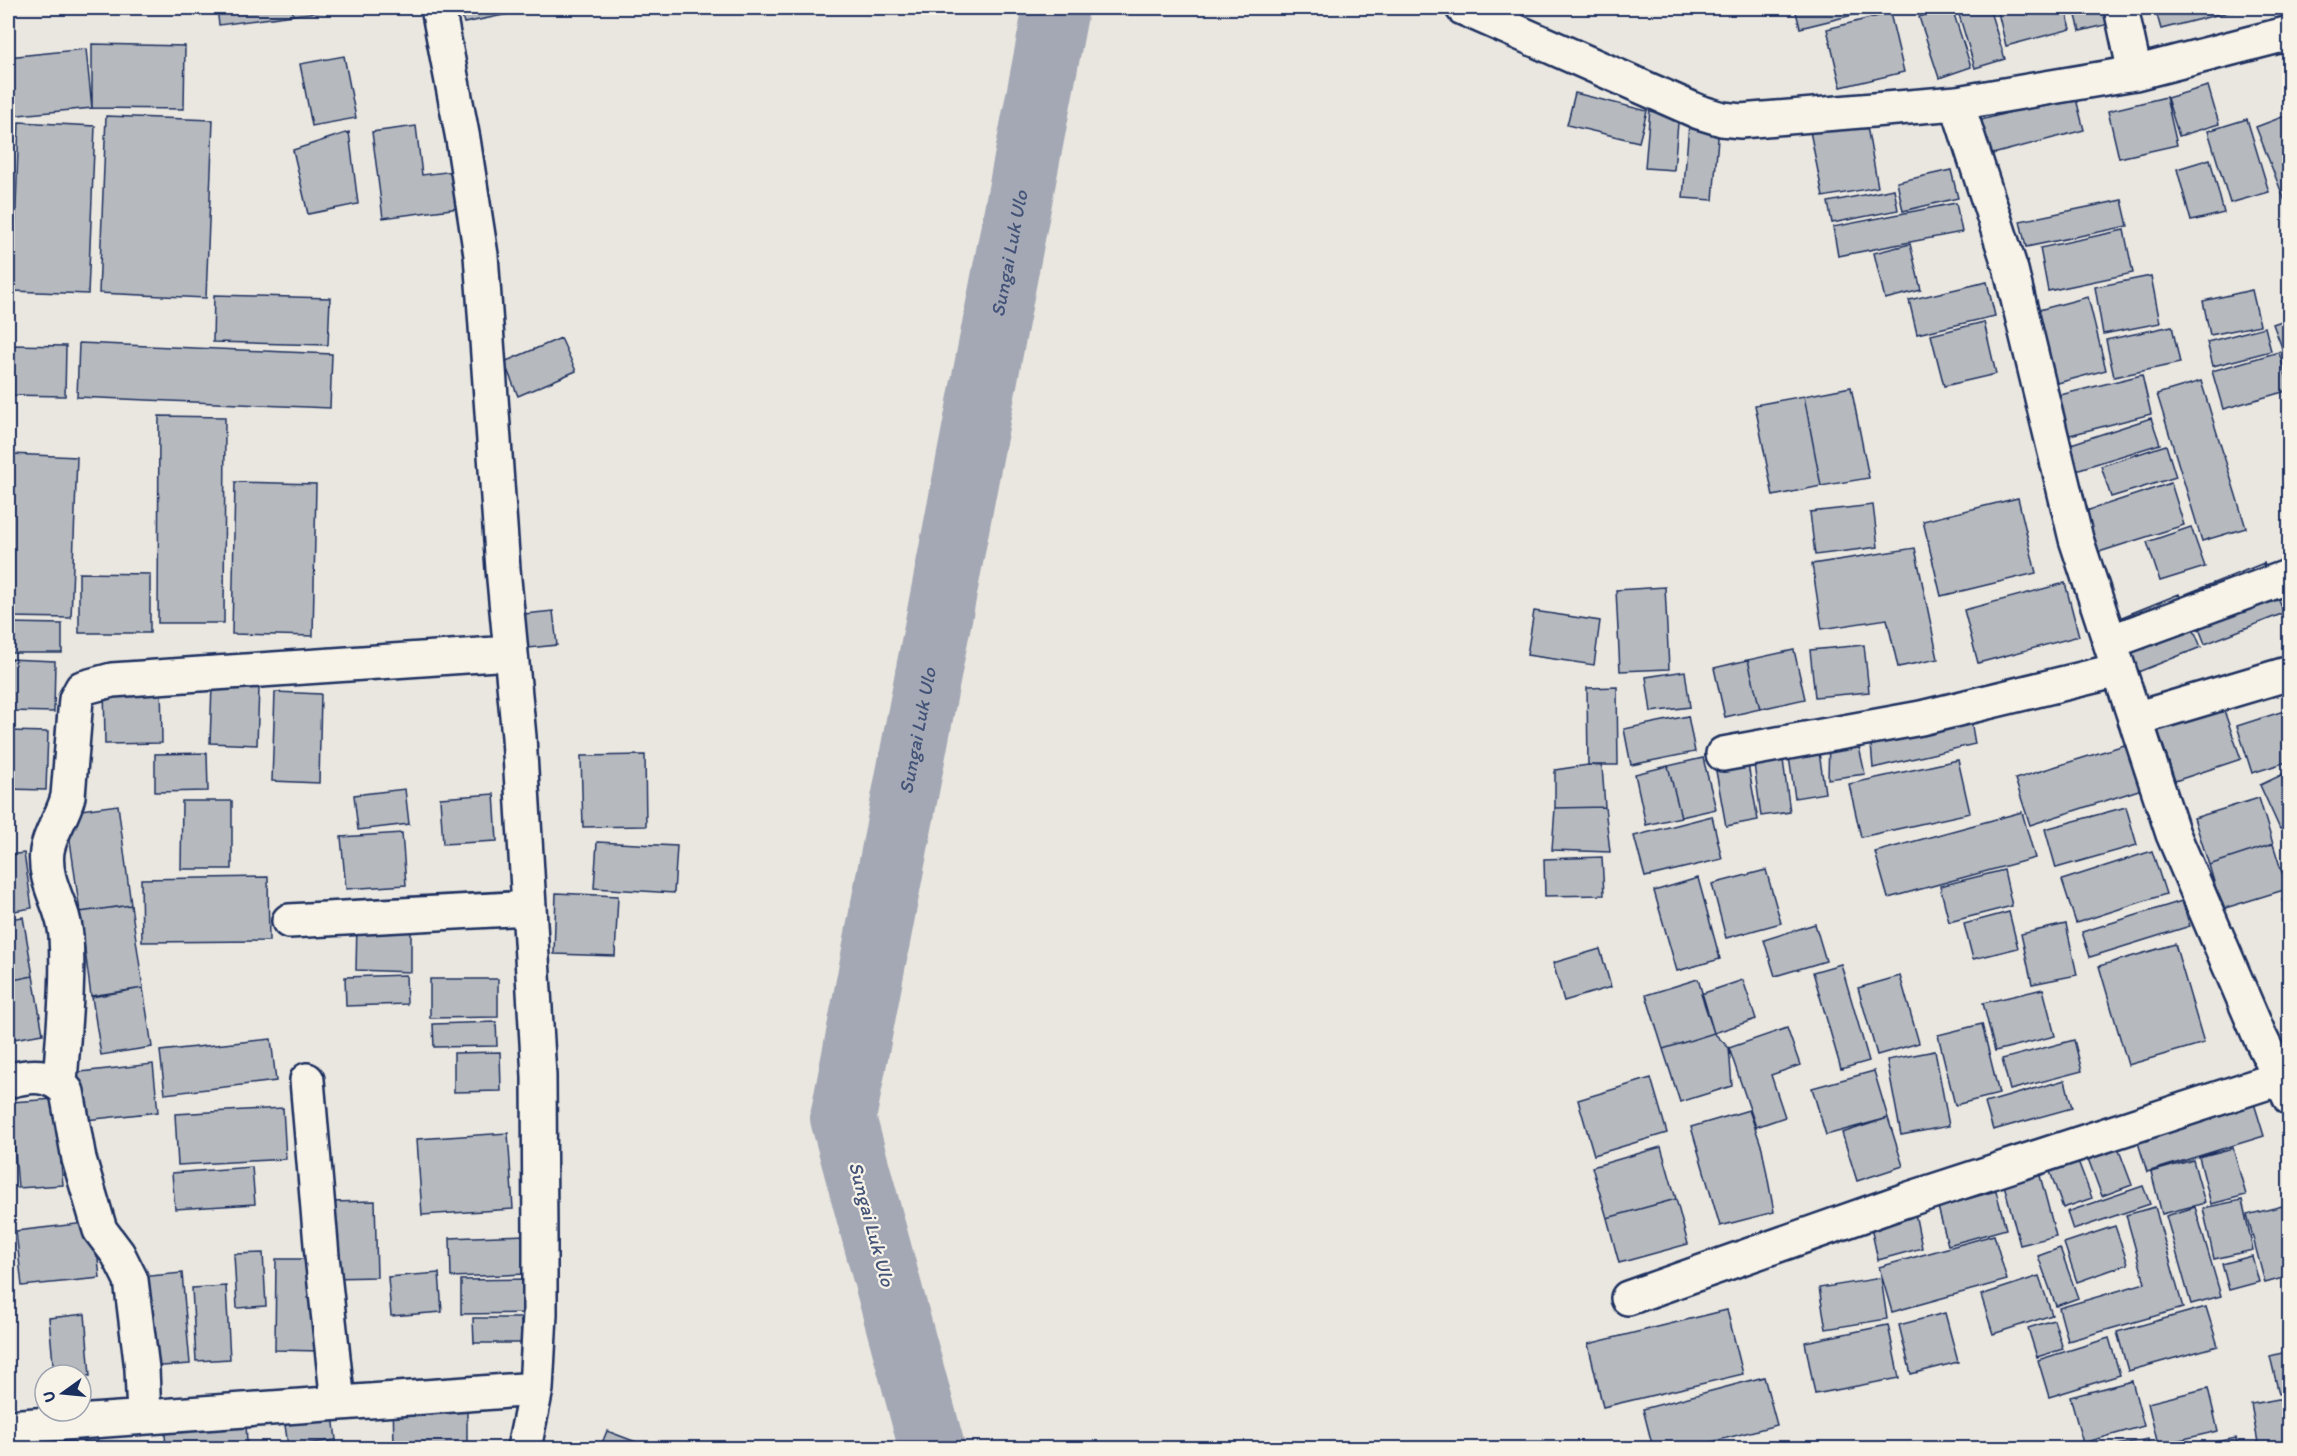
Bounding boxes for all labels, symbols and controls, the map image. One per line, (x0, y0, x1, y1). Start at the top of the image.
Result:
water label: Sungai Luk Ulo (985, 188, 1033, 319)
water label: Sungai Luk Ulo (893, 665, 941, 796)
water label: Sungai Luk Ulo (844, 1159, 900, 1290)
north arrow (33, 1363, 93, 1423)
text: U (38, 1389, 60, 1404)

